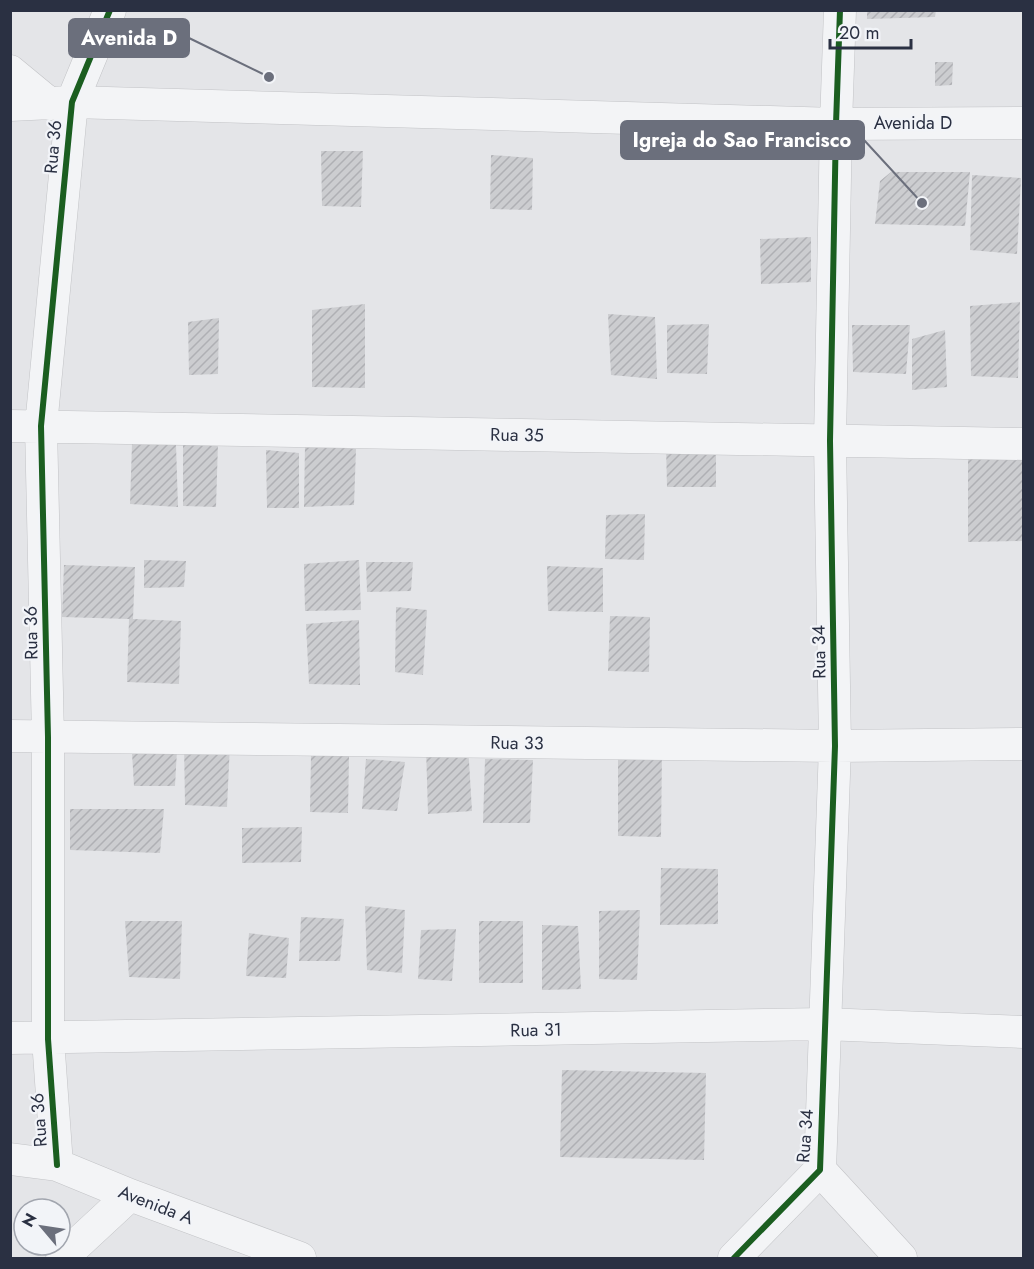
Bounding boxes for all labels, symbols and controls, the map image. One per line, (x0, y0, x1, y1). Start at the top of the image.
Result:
scale bar (830, 12, 911, 50)
callout: Avenida D (69, 19, 189, 57)
text: 20 m (839, 20, 879, 46)
text: Avenida D (80, 24, 177, 53)
street label: Avenida D (874, 110, 952, 136)
street label: Rua 36 (38, 119, 68, 175)
callout: Igreja do Sao Francisco (621, 121, 864, 159)
text: Igreja do Sao Francisco (633, 126, 852, 155)
street label: Rua 35 (490, 422, 544, 448)
street label: Rua 36 (18, 606, 44, 660)
street label: Rua 34 (806, 625, 832, 679)
street label: Rua 33 (490, 730, 544, 756)
street label: Rua 31 (510, 1017, 562, 1043)
street label: Rua 36 (24, 1092, 54, 1148)
street label: Rua 34 (790, 1108, 820, 1164)
street label: Avenida A (115, 1179, 197, 1231)
north arrow (12, 1197, 72, 1257)
text: N (16, 1209, 42, 1231)

